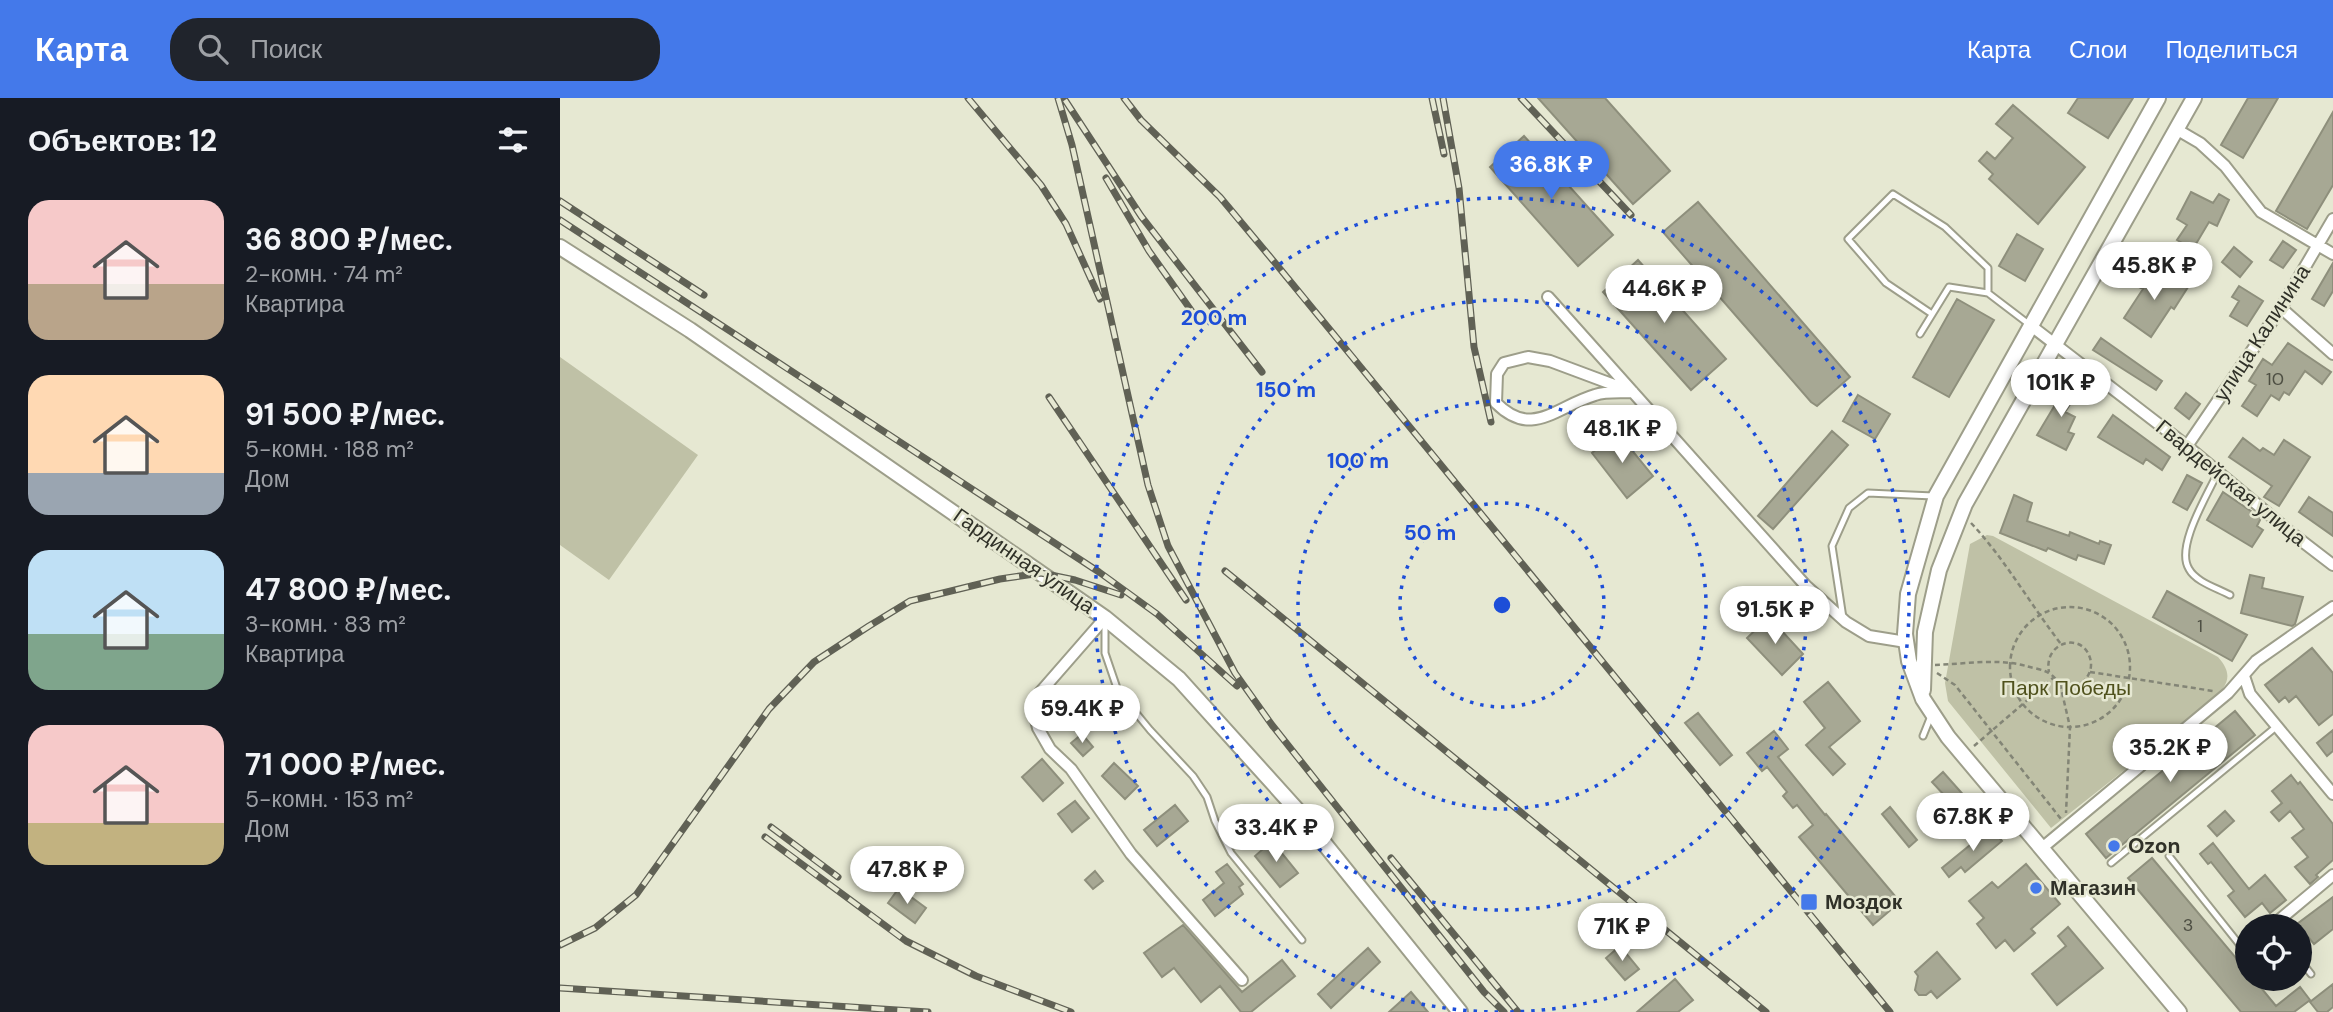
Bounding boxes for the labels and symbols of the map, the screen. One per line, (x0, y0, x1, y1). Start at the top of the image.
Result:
pin: 36.8K ₽ (1486, 141, 1616, 201)
pin: 45.8K ₽ (2089, 242, 2219, 302)
street label: улица Калинина (2207, 259, 2317, 407)
pin: 44.6K ₽ (1599, 266, 1729, 325)
text: 200 m (1181, 304, 1247, 332)
pin: 101K ₽ (2004, 360, 2118, 419)
house number: 10 (2266, 367, 2284, 391)
text: 150 m (1256, 376, 1316, 404)
pin: 48.1K ₽ (1557, 406, 1687, 465)
street label: Гвардейская улица (2150, 414, 2312, 553)
text: 100 m (1327, 447, 1389, 475)
street label: Гардинная улица (948, 502, 1101, 620)
text: 50 m (1404, 519, 1456, 547)
pin: 91.5K ₽ (1710, 587, 1840, 646)
centre of rings (1490, 593, 1514, 617)
house number: 1 (2197, 614, 2203, 638)
park label: Парк Победы (2001, 674, 2131, 702)
pin: 59.4K ₽ (1017, 686, 1147, 745)
pin: 35.2K ₽ (2105, 724, 2235, 784)
pin: 67.8K ₽ (1908, 794, 2038, 853)
pin: 33.4K ₽ (1211, 804, 1341, 864)
place label: Ozon (2128, 832, 2181, 860)
marker: Ozon (2106, 838, 2122, 854)
pin: 47.8K ₽ (842, 846, 972, 906)
place label: Магазин (2050, 874, 2136, 902)
marker: Магазин (2028, 880, 2044, 896)
place label: Моздок (1825, 888, 1903, 916)
marker: Моздок (1799, 892, 1819, 912)
pin: 71K ₽ (1573, 904, 1671, 963)
house number: 3 (2183, 913, 2193, 937)

